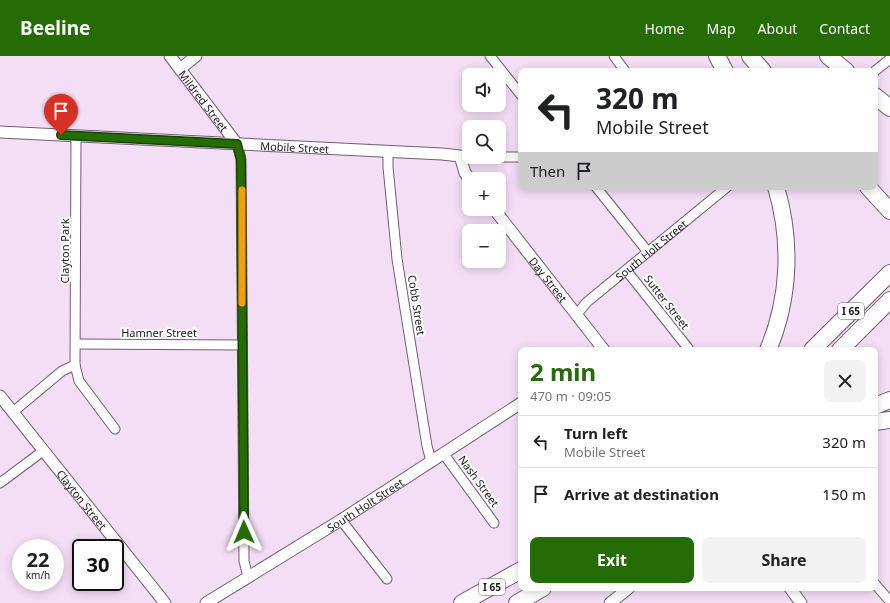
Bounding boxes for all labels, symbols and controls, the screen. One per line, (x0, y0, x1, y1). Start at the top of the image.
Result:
text: Beeline (20, 15, 90, 41)
text: Home (645, 19, 684, 38)
text: Map (706, 19, 736, 38)
text: About (758, 19, 797, 38)
text: Contact (819, 19, 870, 38)
street label: Mildred Street (176, 67, 232, 134)
map controls (462, 68, 506, 268)
button: sound (462, 68, 506, 112)
text: 320 m (596, 79, 679, 117)
icon: left (530, 84, 582, 136)
pin (44, 94, 78, 135)
icon: arrive (50, 100, 72, 122)
text: Mobile Street (596, 115, 709, 139)
button: search (462, 120, 506, 164)
street label: Mobile Street (260, 137, 329, 156)
icon: arrive (573, 160, 595, 182)
text: Then (530, 161, 565, 181)
button: + (462, 172, 506, 216)
street label: South Holt Street (612, 216, 690, 284)
street label: Clayton Park (57, 218, 72, 284)
button: − (462, 224, 506, 268)
street label: Day Street (526, 253, 571, 305)
street label: Sutter Street (641, 272, 693, 332)
street label: Cobb Street (405, 274, 429, 336)
road number: I 65 (838, 303, 864, 319)
street label: Hamner Street (121, 325, 197, 340)
text: 2 min (530, 355, 596, 388)
button: close (824, 360, 866, 402)
text: 470 m · 09:05 (530, 387, 611, 405)
text: Turn left (564, 423, 628, 443)
icon: left (530, 431, 552, 453)
text: 320 m (822, 432, 866, 452)
text: Mobile Street (564, 443, 645, 461)
street label: Nash Street (455, 452, 503, 510)
street label: Clayton Street (54, 466, 111, 532)
street label: South Holt Street (324, 474, 406, 535)
icon: arrive (530, 483, 552, 505)
text: Arrive at destination (564, 484, 719, 504)
text: 150 m (822, 484, 866, 504)
position arrow (223, 511, 265, 553)
button: Exit (530, 537, 694, 583)
button: Share (702, 537, 866, 583)
speed limit sign: 30 (72, 539, 124, 591)
text: 22 (27, 546, 49, 573)
text: km/h (26, 568, 50, 582)
road number: I 65 (479, 579, 505, 595)

